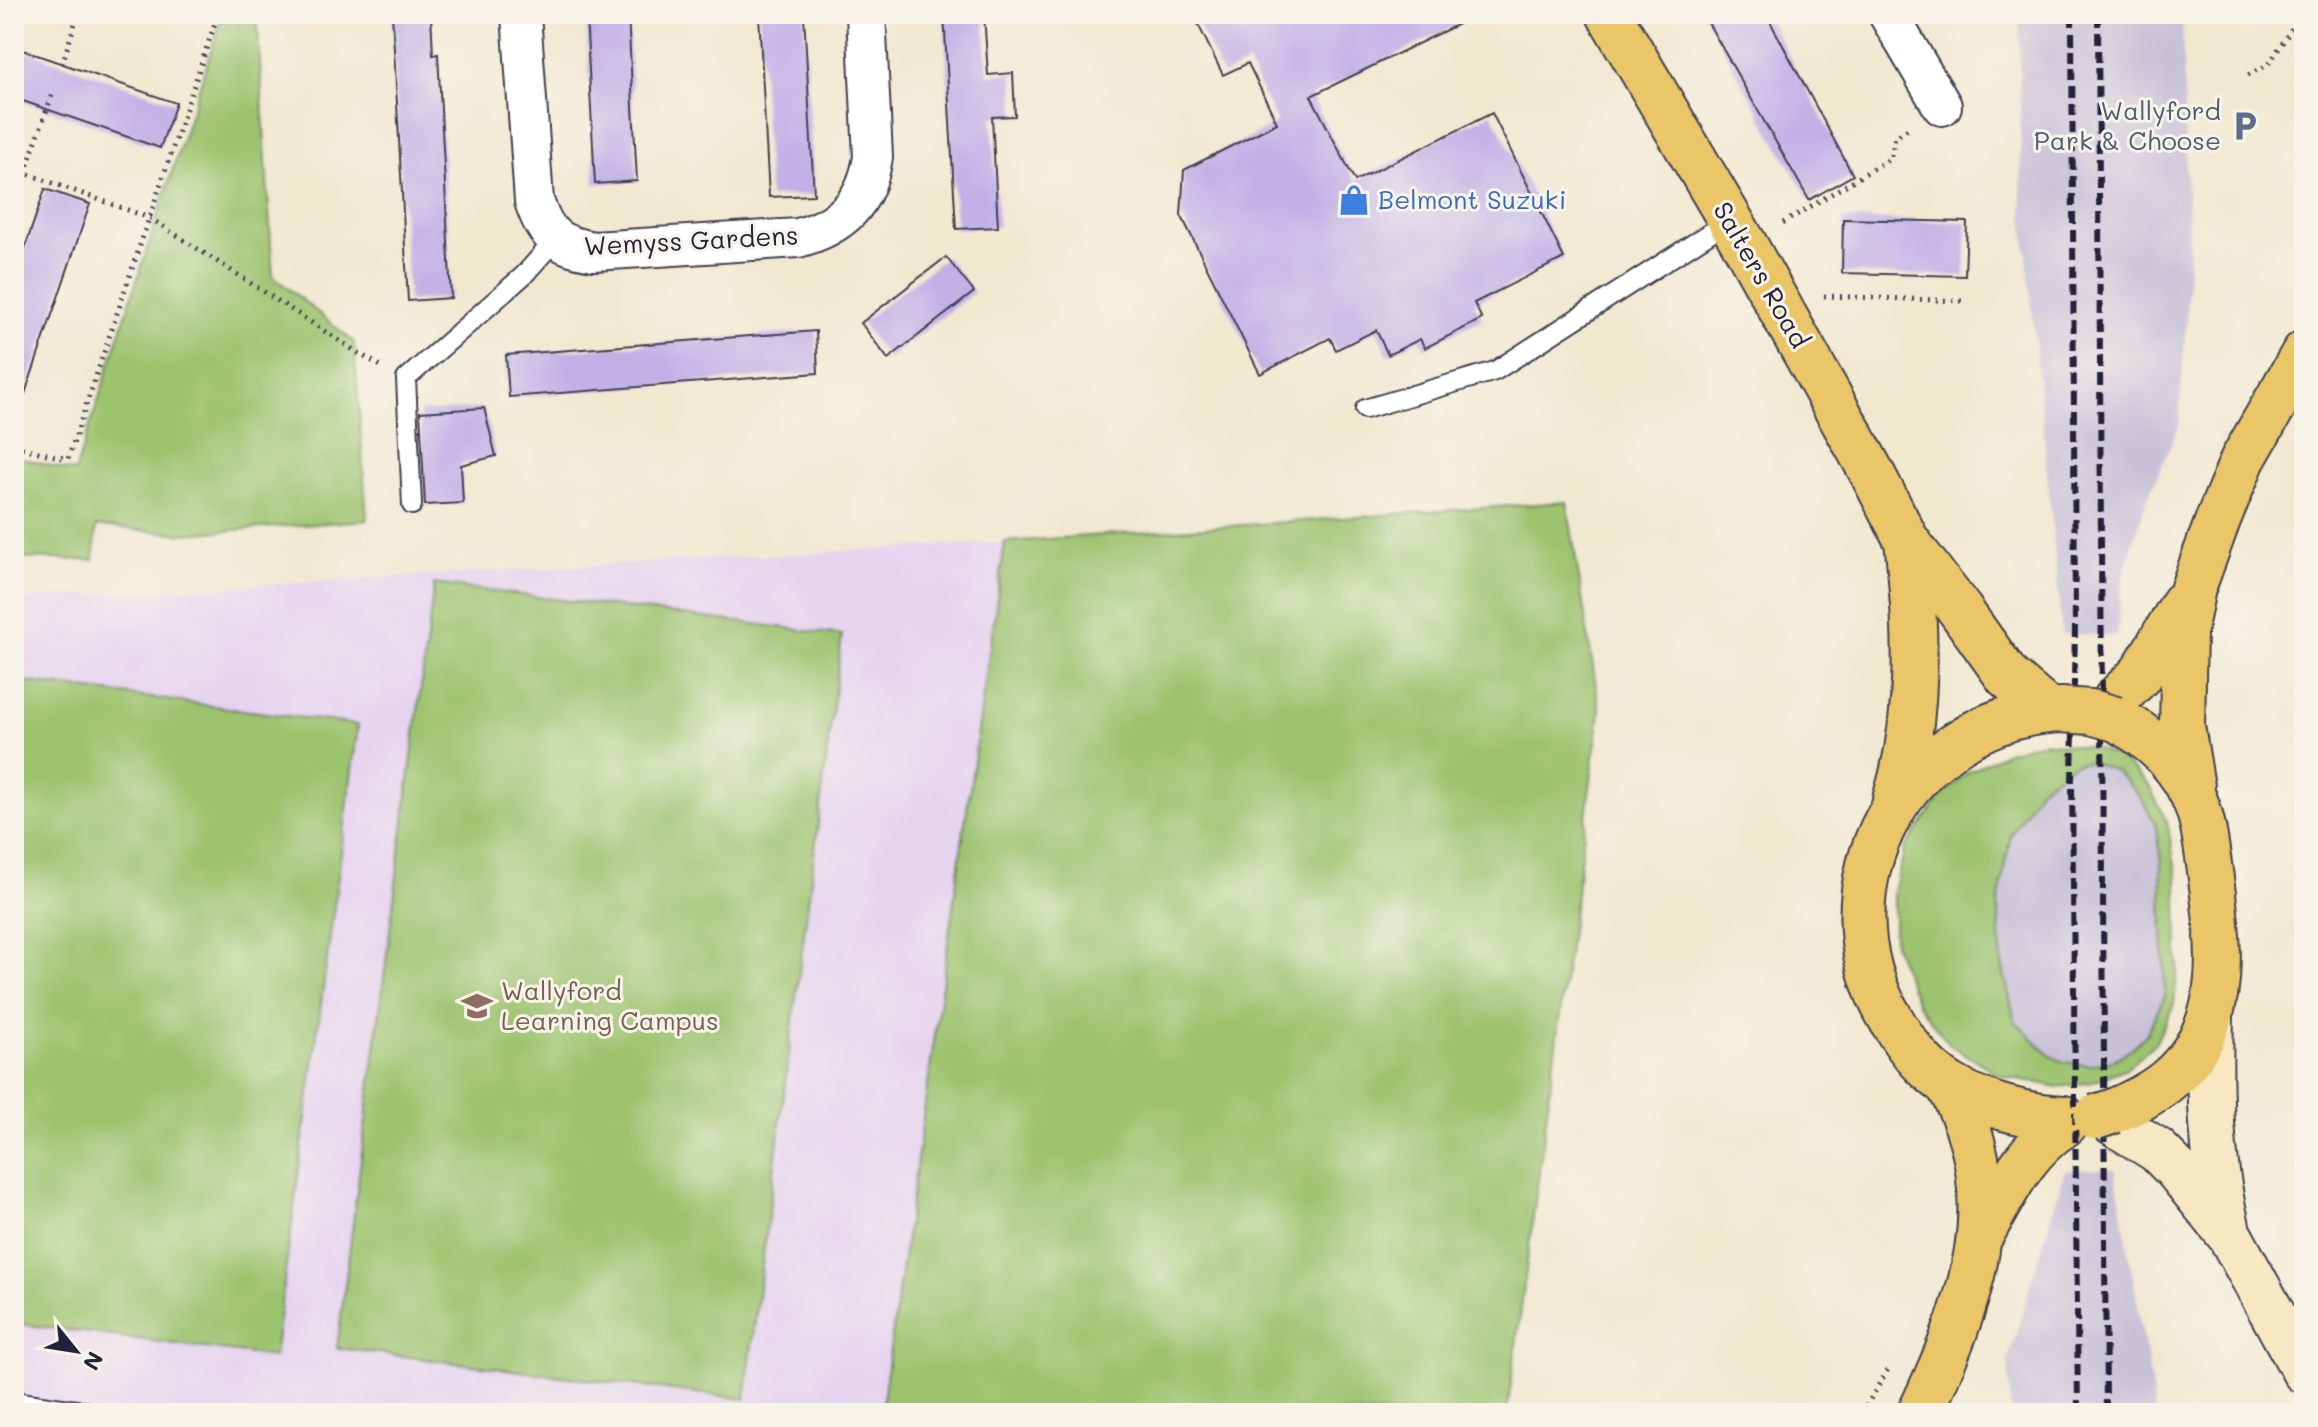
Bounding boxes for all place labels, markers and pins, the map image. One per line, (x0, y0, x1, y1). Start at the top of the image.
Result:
place label: Wallyford Park & Choose (2034, 93, 2221, 157)
parking icon: Wallyford Park & Choose (2228, 109, 2262, 143)
place label: Belmont Suzuki (1378, 182, 1566, 216)
shop icon: Belmont Suzuki (1337, 183, 1371, 217)
place label: Wallyford Learning Campus (501, 973, 719, 1037)
school or university icon: Wallyford Learning Campus (460, 989, 494, 1023)

